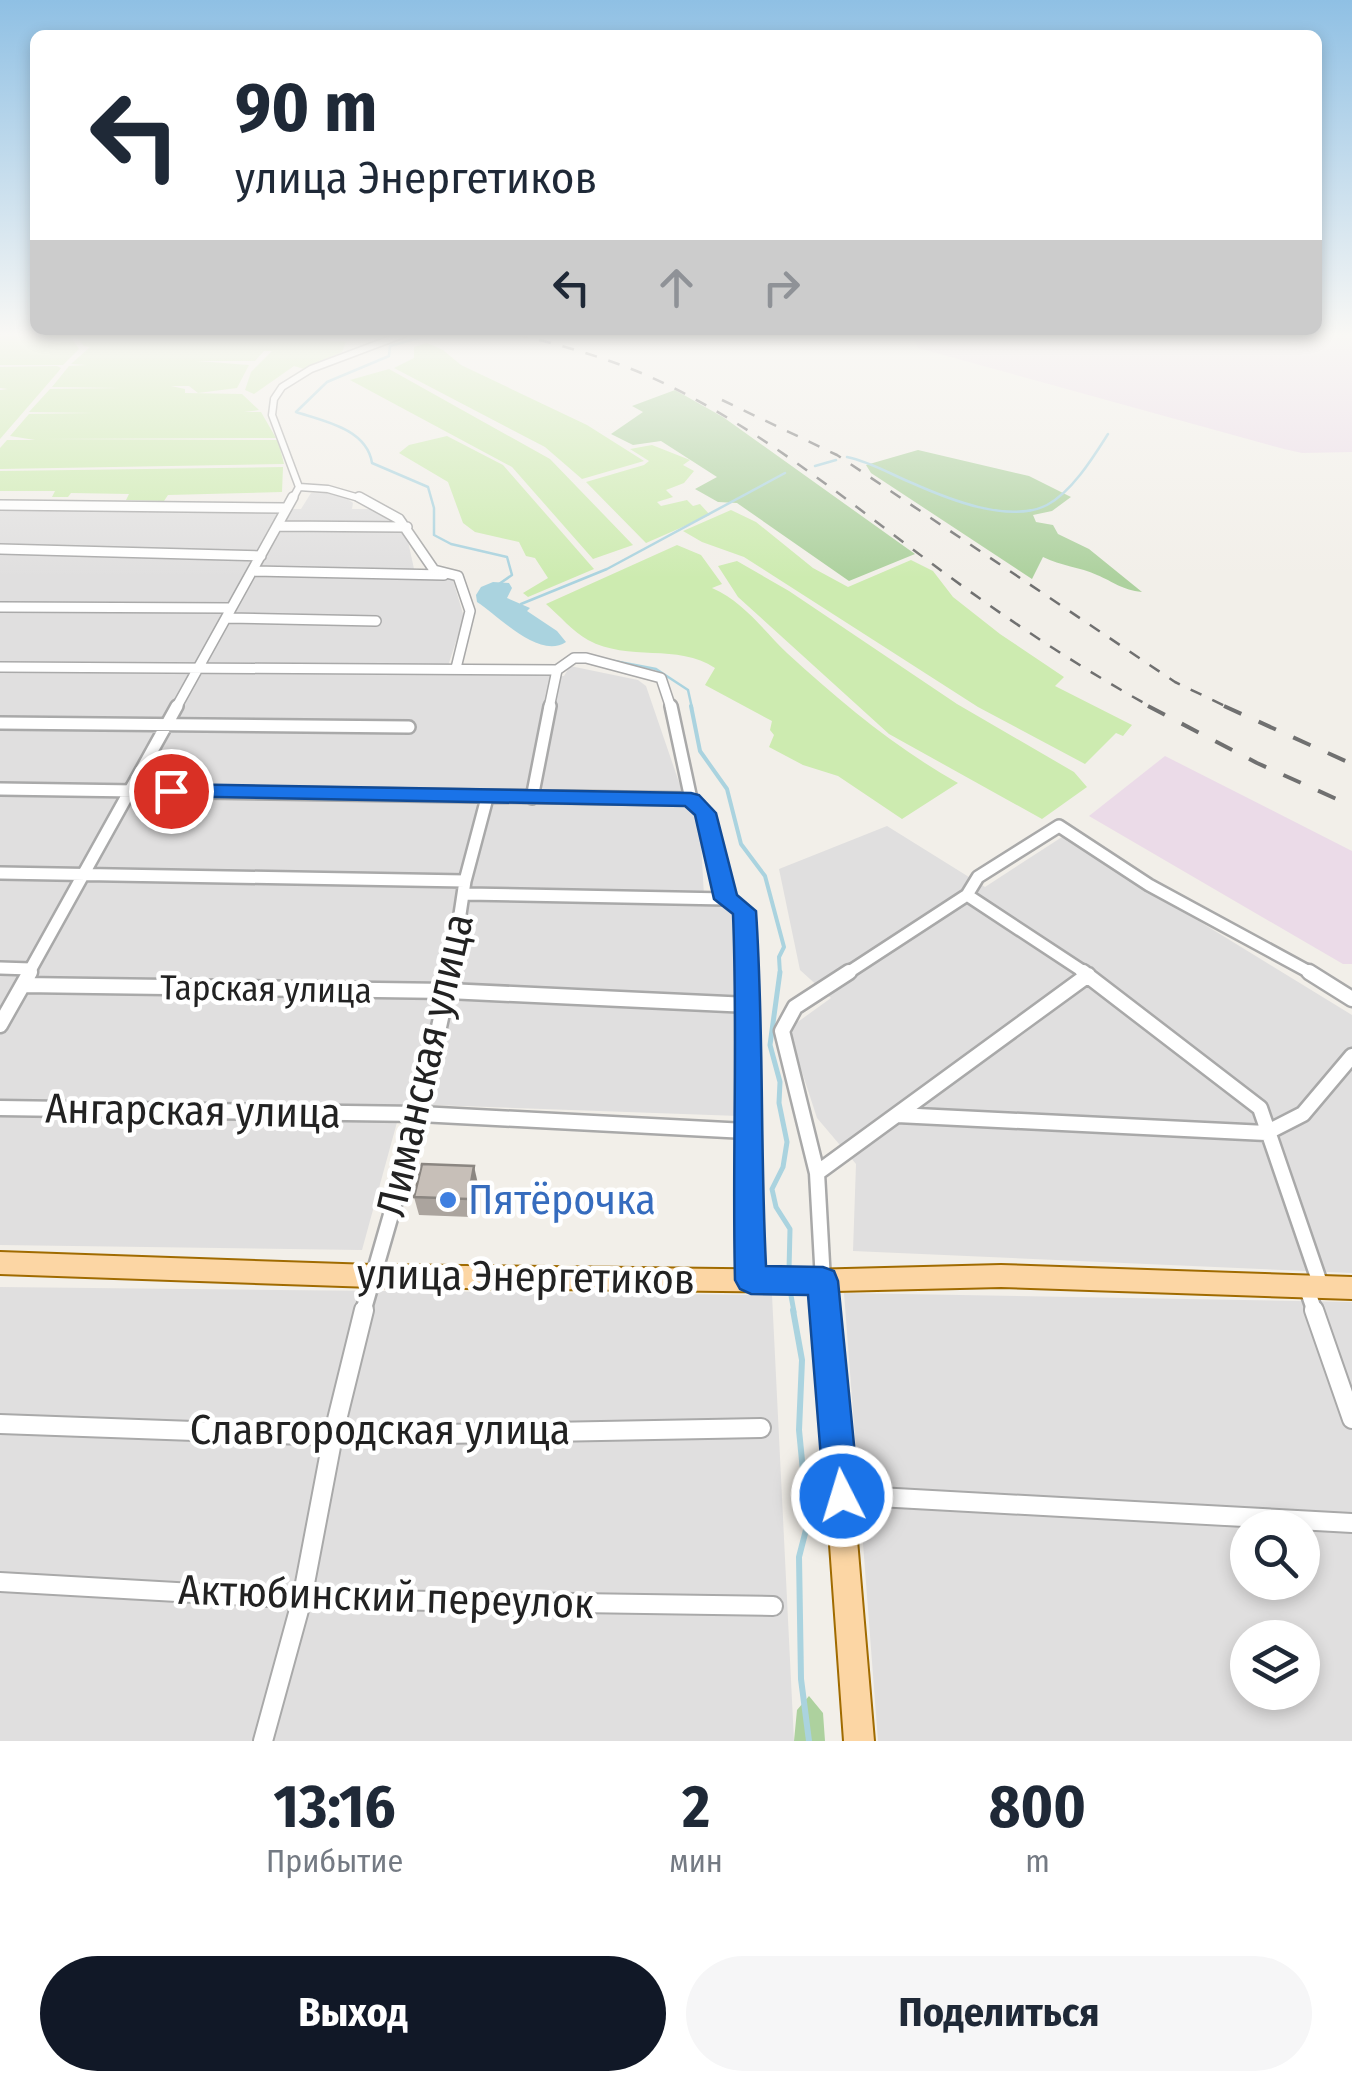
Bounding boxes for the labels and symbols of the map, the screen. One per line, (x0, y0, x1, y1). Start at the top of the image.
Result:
pin (129, 749, 214, 834)
street label: Лиманская улица (366, 909, 484, 1221)
street label: Тарская улица (160, 966, 372, 1012)
street label: Ангарская улица (45, 1083, 341, 1139)
place label: Пятёрочка (468, 1175, 656, 1225)
marker: Пятёрочка (437, 1189, 459, 1211)
street label: улица Энергетиков (357, 1249, 695, 1305)
street label: Славгородская улица (190, 1405, 570, 1455)
position arrow (790, 1444, 894, 1548)
street label: Актюбинский переулок (177, 1565, 595, 1629)

